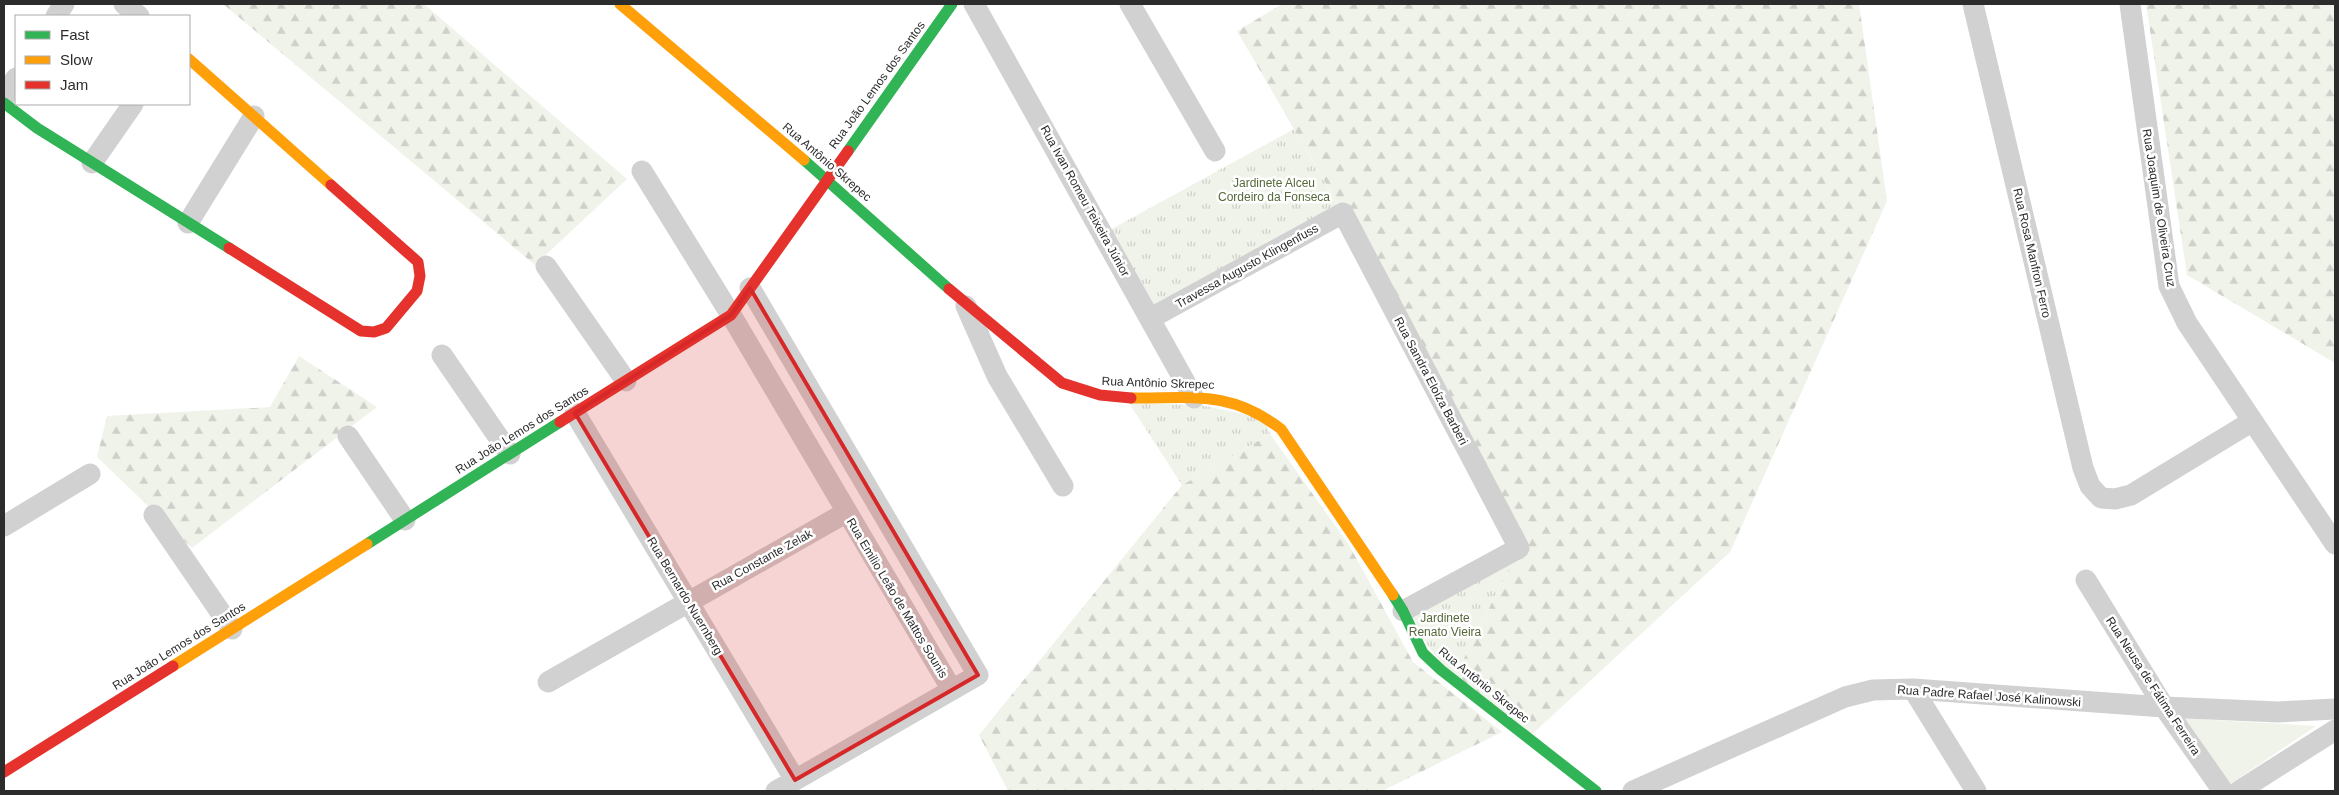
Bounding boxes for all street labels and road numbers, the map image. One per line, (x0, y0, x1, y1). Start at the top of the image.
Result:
street label: Rua João Lemos dos Santos (826, 19, 928, 151)
street label: Rua Antônio Skrepec (780, 120, 874, 204)
street label: Rua Ivan Romeu Teixeira Júnior (1038, 123, 1132, 279)
street label: Rua Joaquim de Oliveira Cruz (2140, 128, 2178, 288)
street label: Rua Rosa Manfron Ferro (2010, 187, 2054, 320)
street label: Travessa Augusto Klingenfuss (1173, 221, 1321, 311)
street label: Rua Sandra Eloíza Barberi (1391, 315, 1471, 447)
street label: Rua Antônio Skrepec (1101, 374, 1215, 392)
street label: Rua João Lemos dos Santos (453, 383, 591, 477)
street label: Rua Emilio Leão de Mattos Sounis (844, 515, 950, 681)
street label: Rua Constante Zelak (709, 526, 816, 593)
street label: Rua Bernardo Nuernberg (644, 535, 726, 657)
street label: Rua João Lemos dos Santos (110, 599, 248, 693)
street label: Rua Neusa de Fátima Ferreira (2103, 614, 2203, 758)
street label: Rua Antônio Skrepec (1436, 644, 1532, 726)
street label: Rua Padre Rafael José Kalinowski (1897, 683, 2081, 709)

